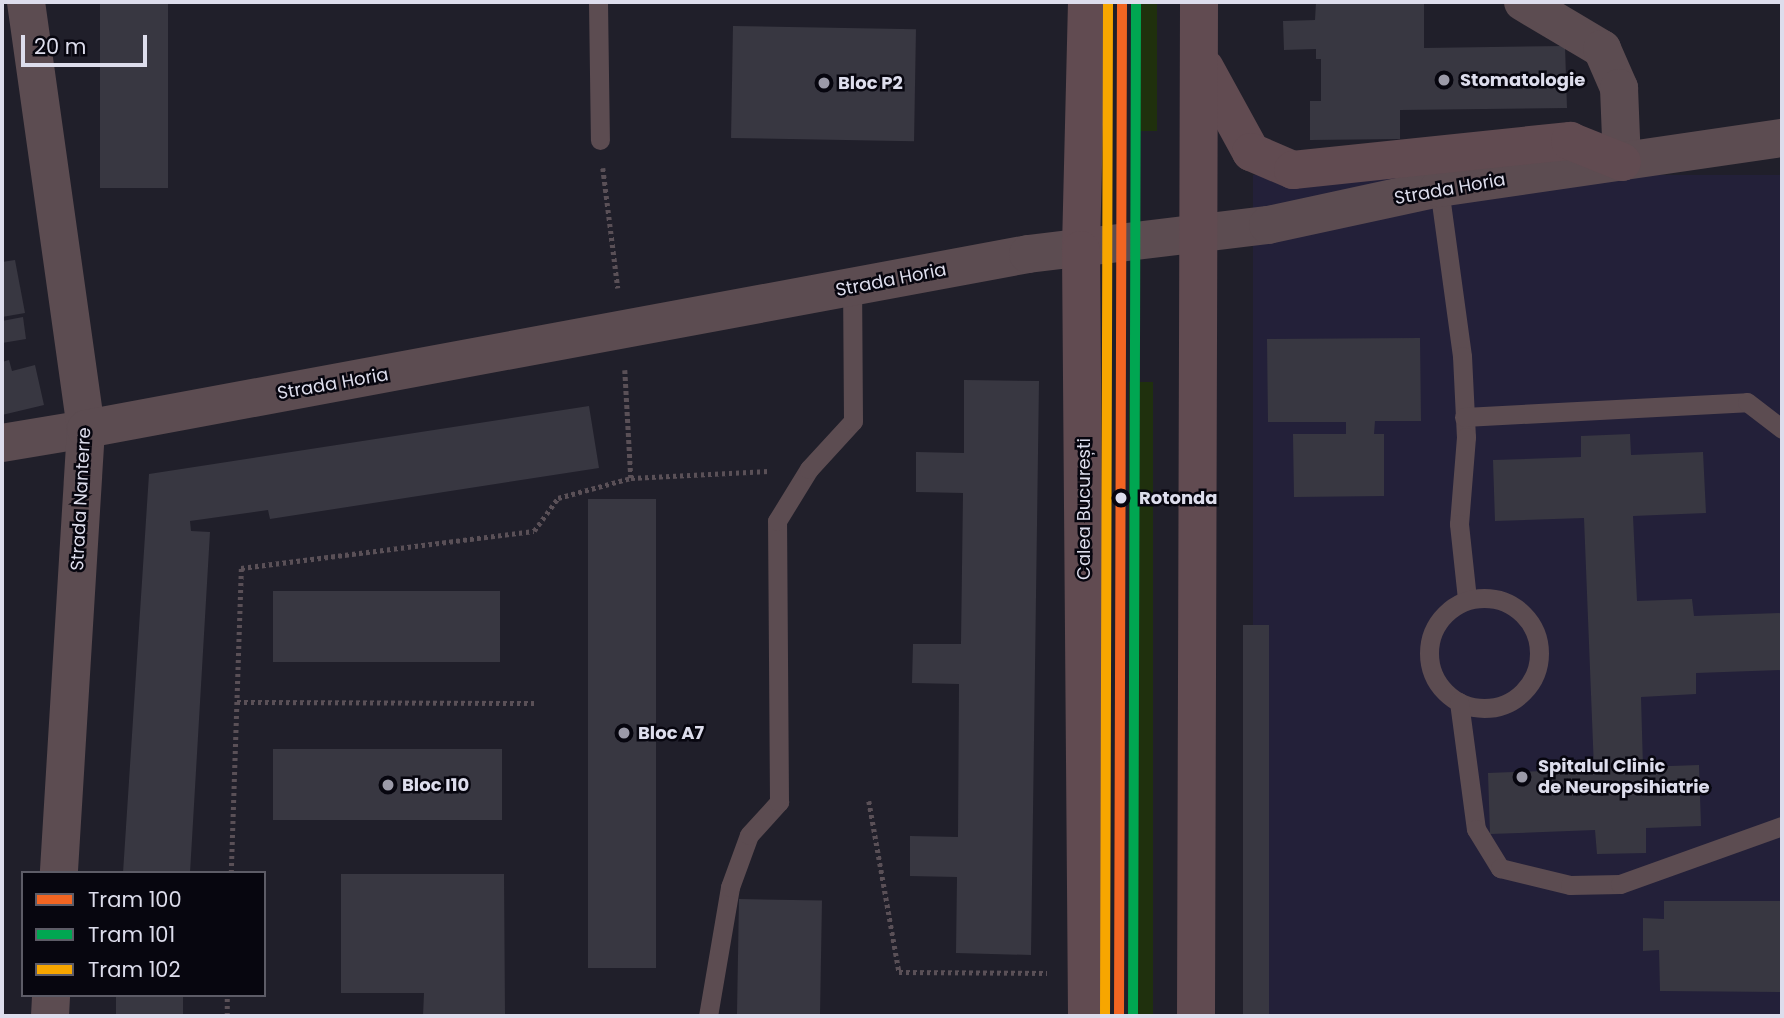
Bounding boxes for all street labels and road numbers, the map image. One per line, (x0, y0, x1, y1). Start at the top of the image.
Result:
street label: Strada Horia (1393, 169, 1507, 209)
street label: Strada Horia (834, 259, 948, 301)
street label: Strada Horia (276, 364, 390, 404)
street label: Strada Nanterre (66, 427, 96, 571)
street label: Calea București (1073, 438, 1095, 580)

